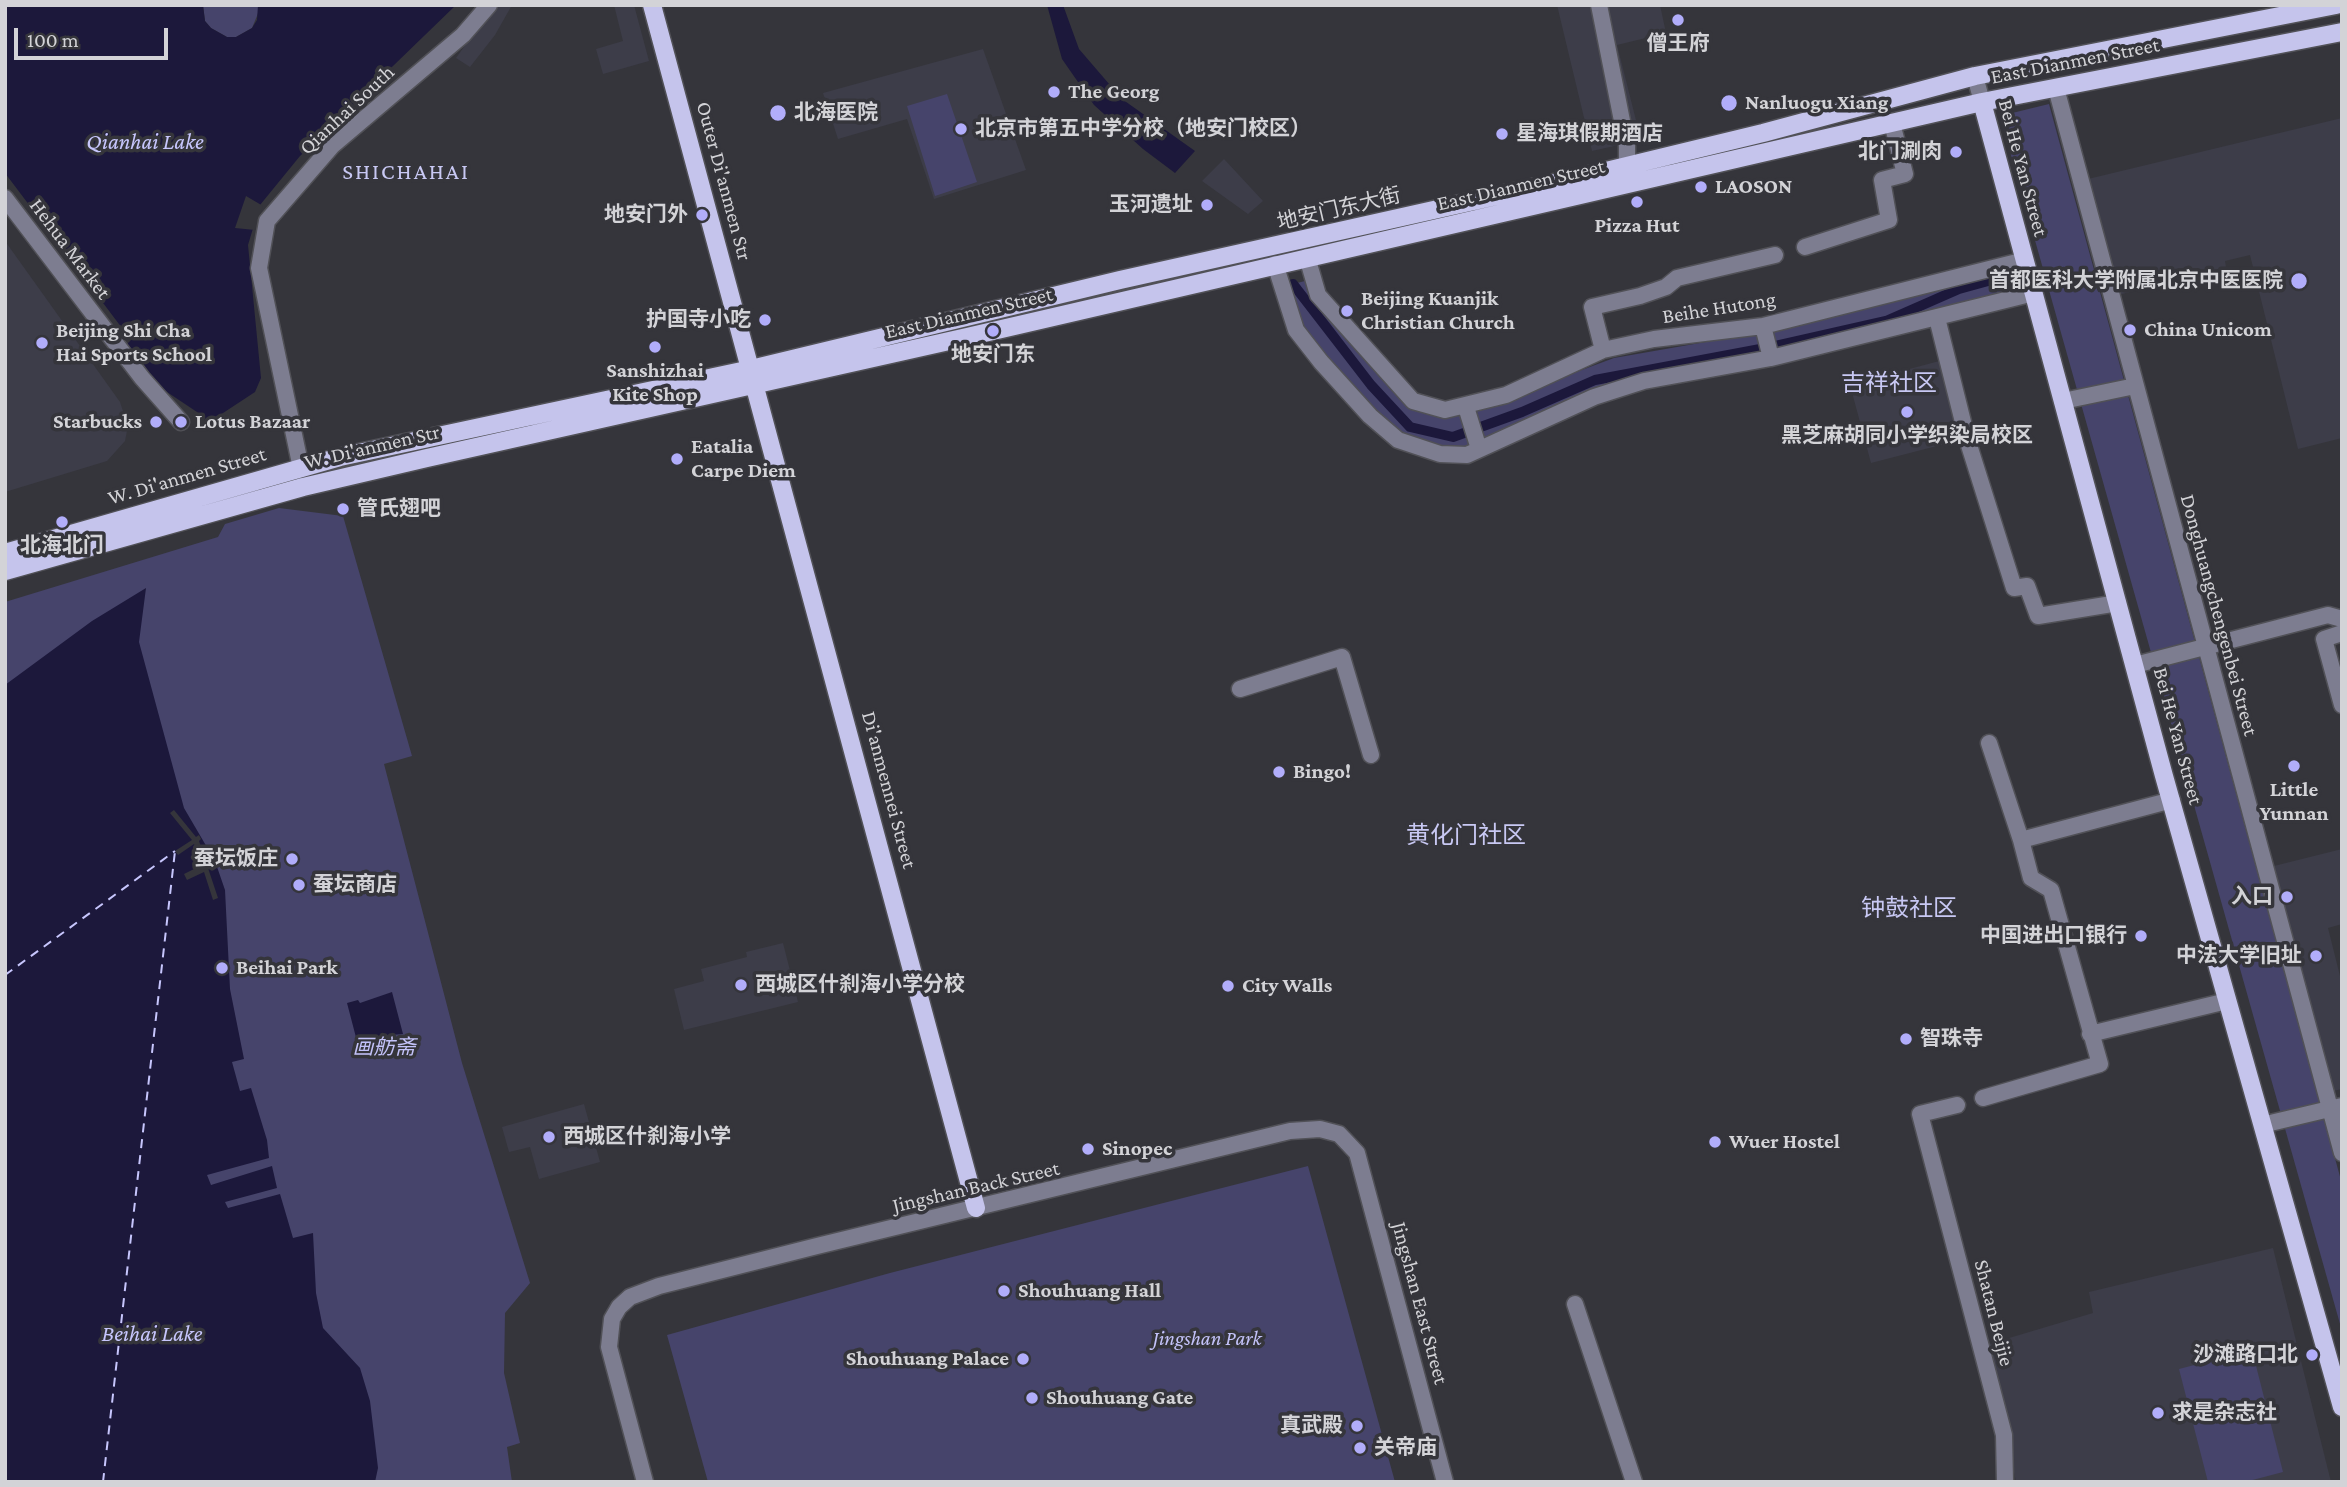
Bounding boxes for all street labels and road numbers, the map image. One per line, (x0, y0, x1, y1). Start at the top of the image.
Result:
street label: East Dianmen Street (1989, 32, 2161, 90)
street label: Qianhai South (294, 60, 400, 160)
street label: Bei He Yan Street (1993, 97, 2053, 239)
street label: Outer Di'anmen Str (691, 99, 757, 263)
street label: East Dianmen Street (1435, 153, 1607, 217)
street label: 地安门东大街 (1275, 183, 1403, 235)
street label: Hehua Market (24, 194, 116, 304)
street label: East Dianmen Street (883, 281, 1055, 345)
street label: Beihe Hutong (1661, 287, 1777, 329)
street label: W. Di'anmen Str (302, 419, 442, 475)
street label: W. Di'anmen Street (105, 441, 269, 511)
street label: Donghuangchengenbei Street (2175, 492, 2263, 738)
street label: Bei He Yan Street (2148, 665, 2208, 807)
street label: Di'anmennei Street (856, 709, 922, 871)
street label: Jingshan Back Street (890, 1156, 1062, 1218)
street label: Jingshan East Street (1386, 1219, 1454, 1387)
street label: Shatan Beijie (1969, 1257, 2019, 1369)

